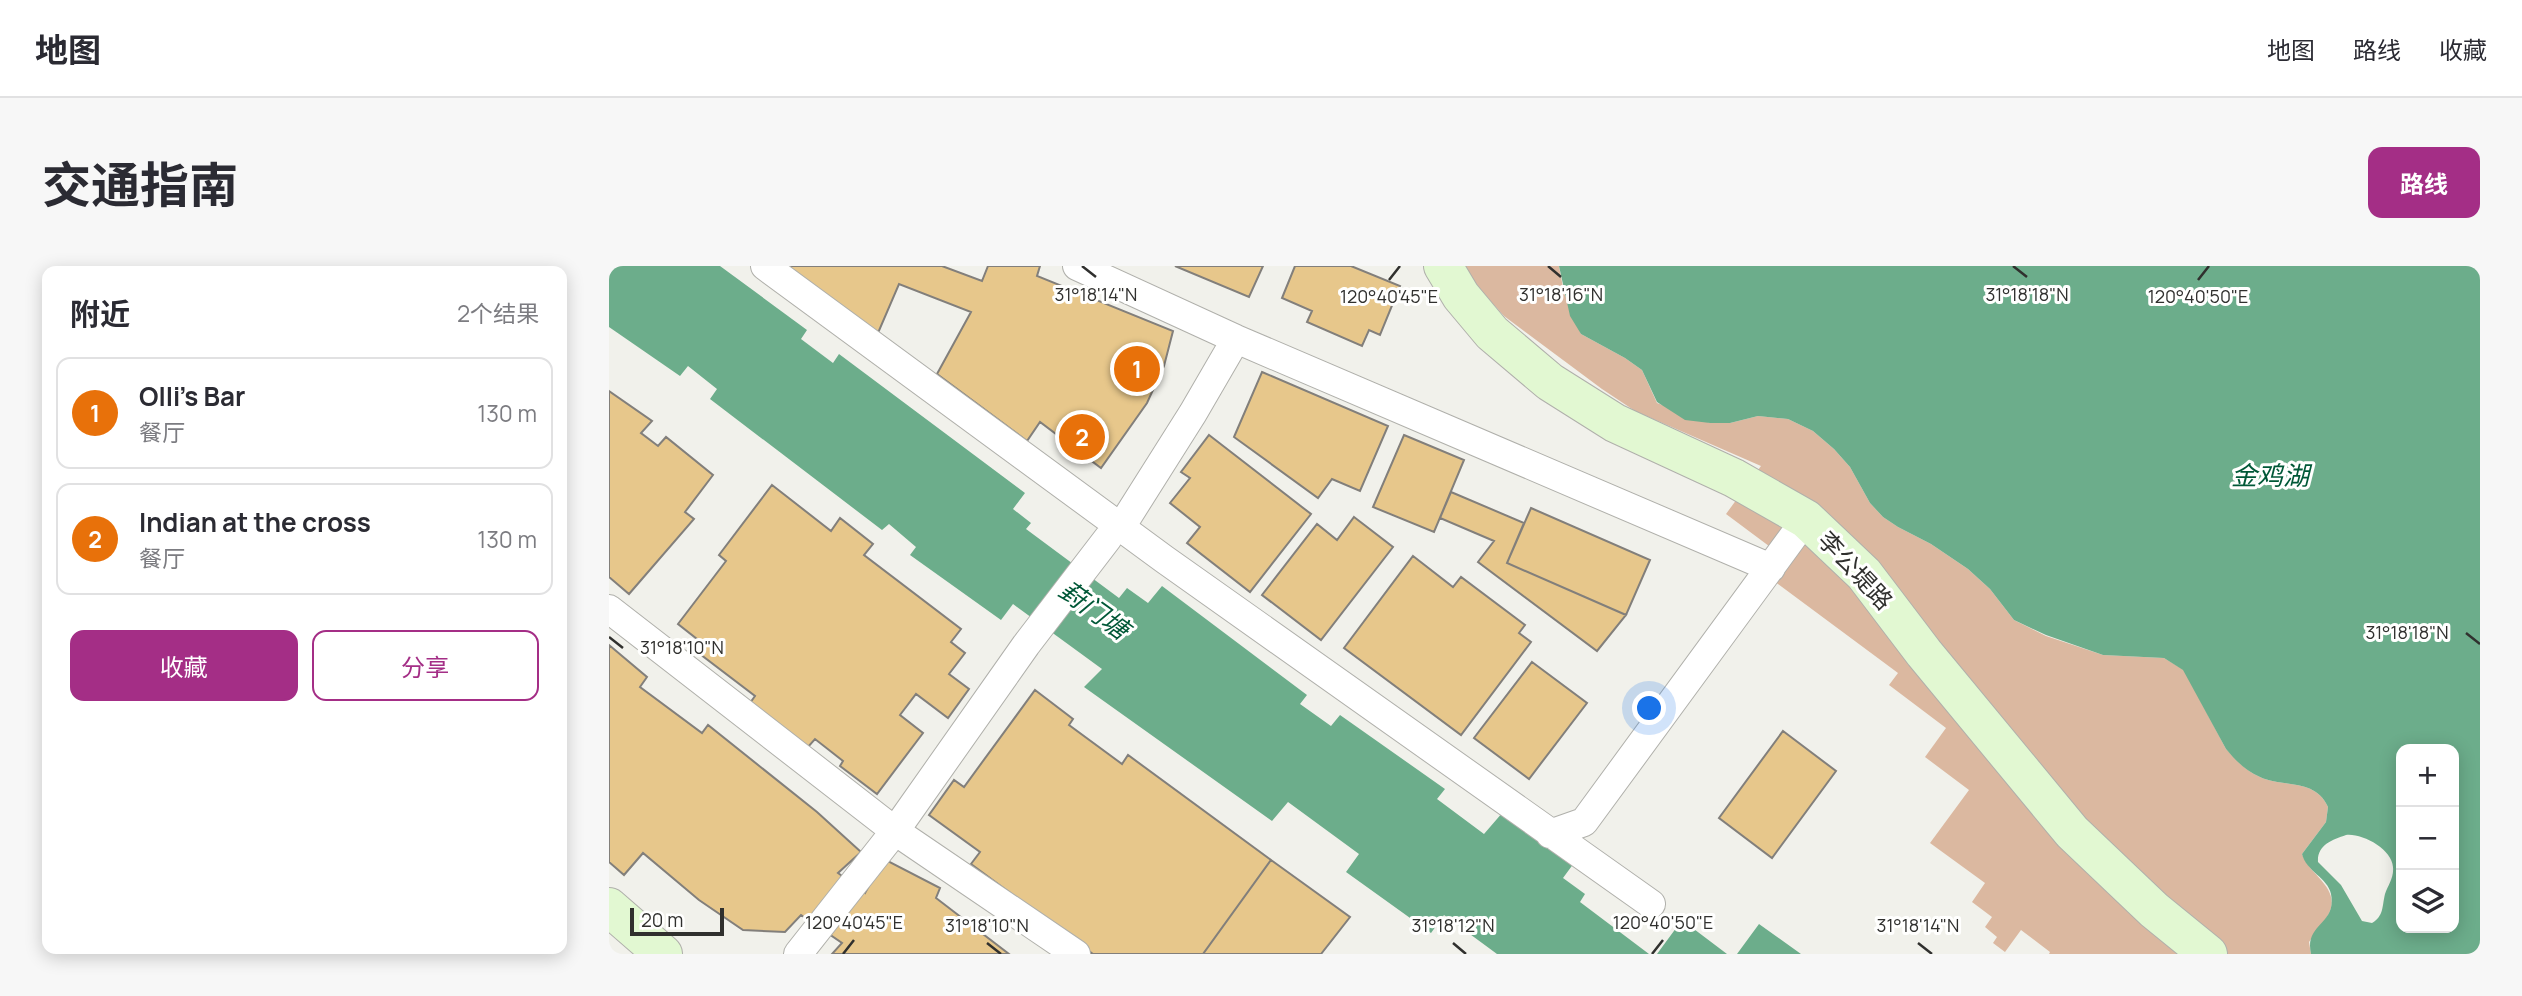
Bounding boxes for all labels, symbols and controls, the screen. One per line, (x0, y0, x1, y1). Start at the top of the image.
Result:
text: 地图 (35, 27, 101, 72)
text: 地图 (2267, 33, 2315, 66)
text: 路线 (2353, 33, 2401, 66)
text: 收藏 (2439, 33, 2487, 66)
button: 路线 (2368, 147, 2480, 218)
text: 交通指南 (42, 151, 238, 218)
text: 31°18'14"N (1055, 282, 1137, 306)
text: 31°18'16"N (1519, 282, 1603, 306)
text: 31°18'18"N (1985, 282, 2069, 306)
text: 120°40'45"E (1340, 284, 1438, 308)
text: 120°40'50"E (2148, 284, 2248, 308)
text: 附近 (70, 293, 130, 334)
text: 2个结果 (457, 297, 539, 329)
pin: 1 (1114, 343, 1160, 395)
text: Olli's Bar (139, 378, 245, 414)
text: 1 (90, 397, 100, 429)
text: 130 m (477, 397, 537, 429)
pin: 2 (1059, 411, 1105, 463)
text: 餐厅 (139, 416, 185, 448)
water label: 金鸡湖 (2231, 457, 2313, 493)
text: Indian at the cross (139, 504, 371, 540)
text: 2 (88, 523, 102, 555)
text: 130 m (477, 523, 537, 555)
street label: 李公堤路 (1811, 524, 1901, 616)
text: 餐厅 (139, 542, 185, 574)
water label: 葑门塘 (1052, 572, 1140, 649)
text: 31°18'18"N (2365, 620, 2449, 644)
button: 收藏 (70, 630, 298, 701)
button: 分享 (312, 630, 539, 701)
text: 31°18'10"N (640, 635, 724, 659)
your location (1632, 691, 1666, 725)
map controls (2396, 744, 2459, 933)
button: + (2396, 744, 2459, 807)
button: − (2396, 807, 2459, 870)
button: layers (2396, 870, 2459, 933)
scale bar (630, 905, 725, 937)
text: 20 m (641, 907, 683, 933)
text: 120°40'45"E (805, 910, 903, 934)
text: 120°40'50"E (1613, 910, 1713, 934)
text: 31°18'10"N (945, 913, 1029, 937)
text: 31°18'12"N (1411, 913, 1495, 937)
text: 31°18'14"N (1877, 913, 1959, 937)

